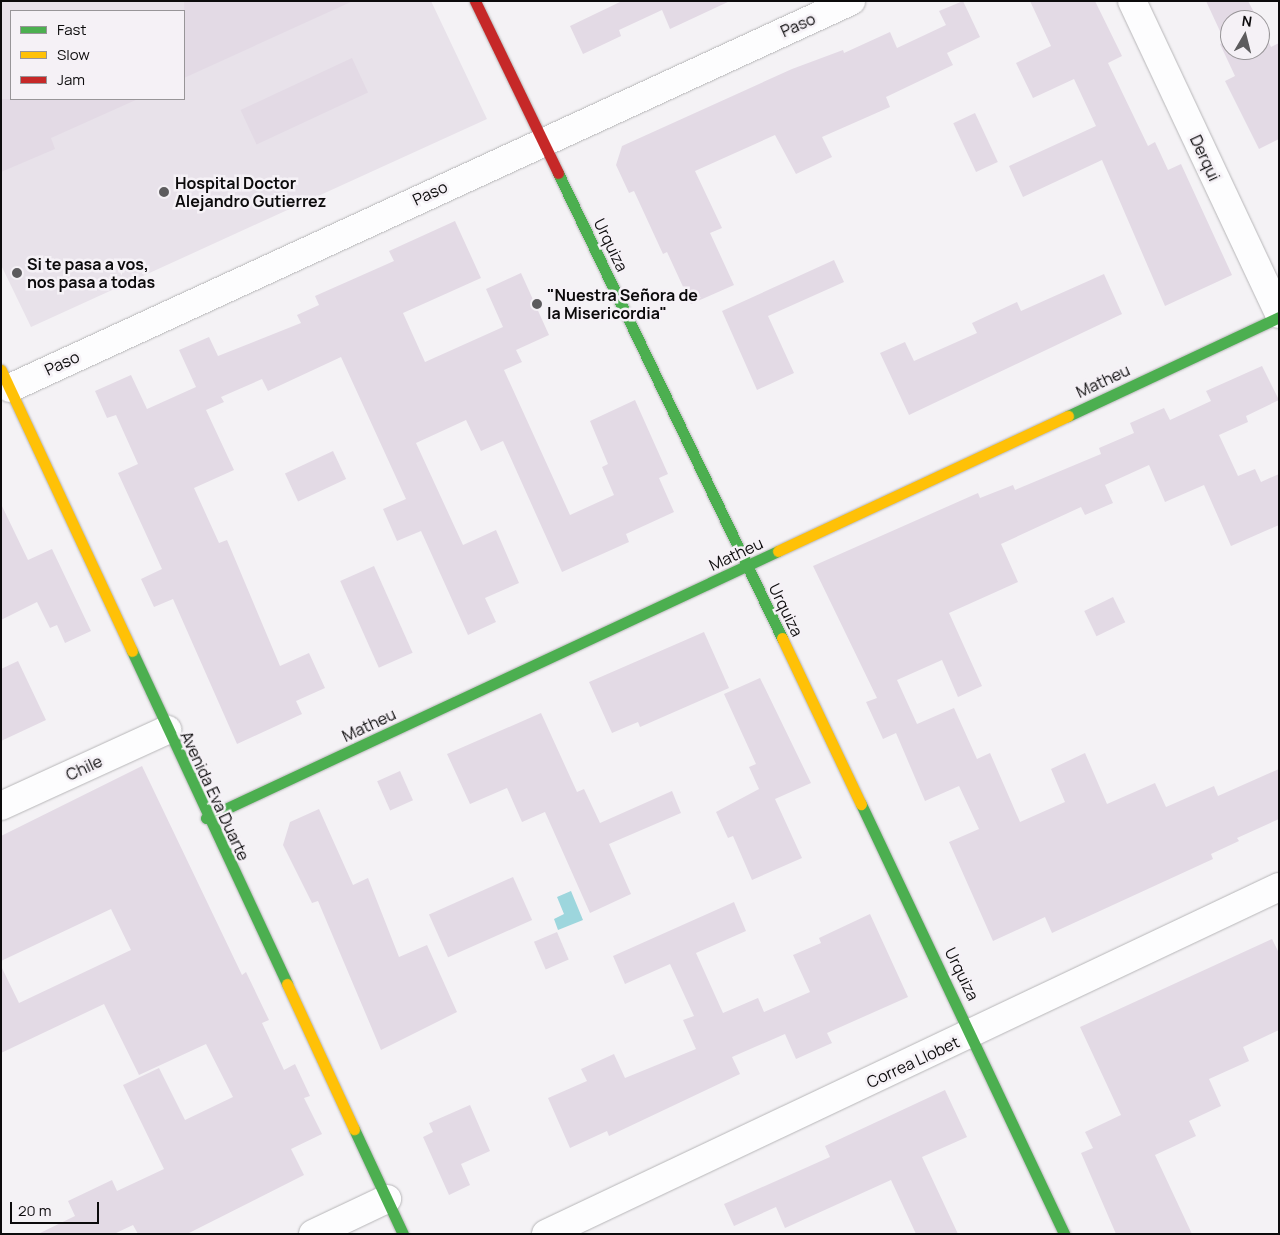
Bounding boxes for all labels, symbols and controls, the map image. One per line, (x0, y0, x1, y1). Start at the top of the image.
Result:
street label: Paso (778, 9, 818, 41)
legend (10, 10, 185, 100)
north arrow (1220, 10, 1270, 60)
text: N (1241, 11, 1253, 31)
text: Fast (57, 19, 86, 40)
text: Slow (57, 44, 90, 65)
text: Jam (57, 69, 85, 90)
street label: Derqui (1186, 132, 1224, 184)
place label: Hospital Doctor Alejandro Gutierrez (175, 173, 326, 211)
street label: Paso (410, 177, 450, 209)
marker: Hospital Doctor Alejandro Gutierrez (157, 185, 171, 199)
street label: Urquiza (590, 215, 632, 275)
place label: Si te pasa a vos, nos pasa a todas (27, 254, 155, 292)
marker: Si te pasa a vos, nos pasa a todas (11, 267, 23, 279)
place label: "Nuestra Señora de la Misericordia" (547, 285, 698, 323)
marker: "Nuestra Señora de la Misericordia" (531, 298, 543, 310)
street label: Paso (42, 347, 82, 379)
street label: Matheu (1073, 360, 1133, 402)
street label: Matheu (706, 533, 766, 575)
street label: Urquiza (765, 580, 807, 640)
street label: Matheu (339, 704, 399, 746)
street label: Avenida Eva Duarte (177, 728, 253, 864)
street label: Chile (63, 751, 105, 785)
street label: Urquiza (941, 944, 983, 1004)
street label: Correa Llobet (864, 1032, 962, 1092)
scale bar (12, 1192, 101, 1224)
text: 20 m (18, 1200, 51, 1221)

